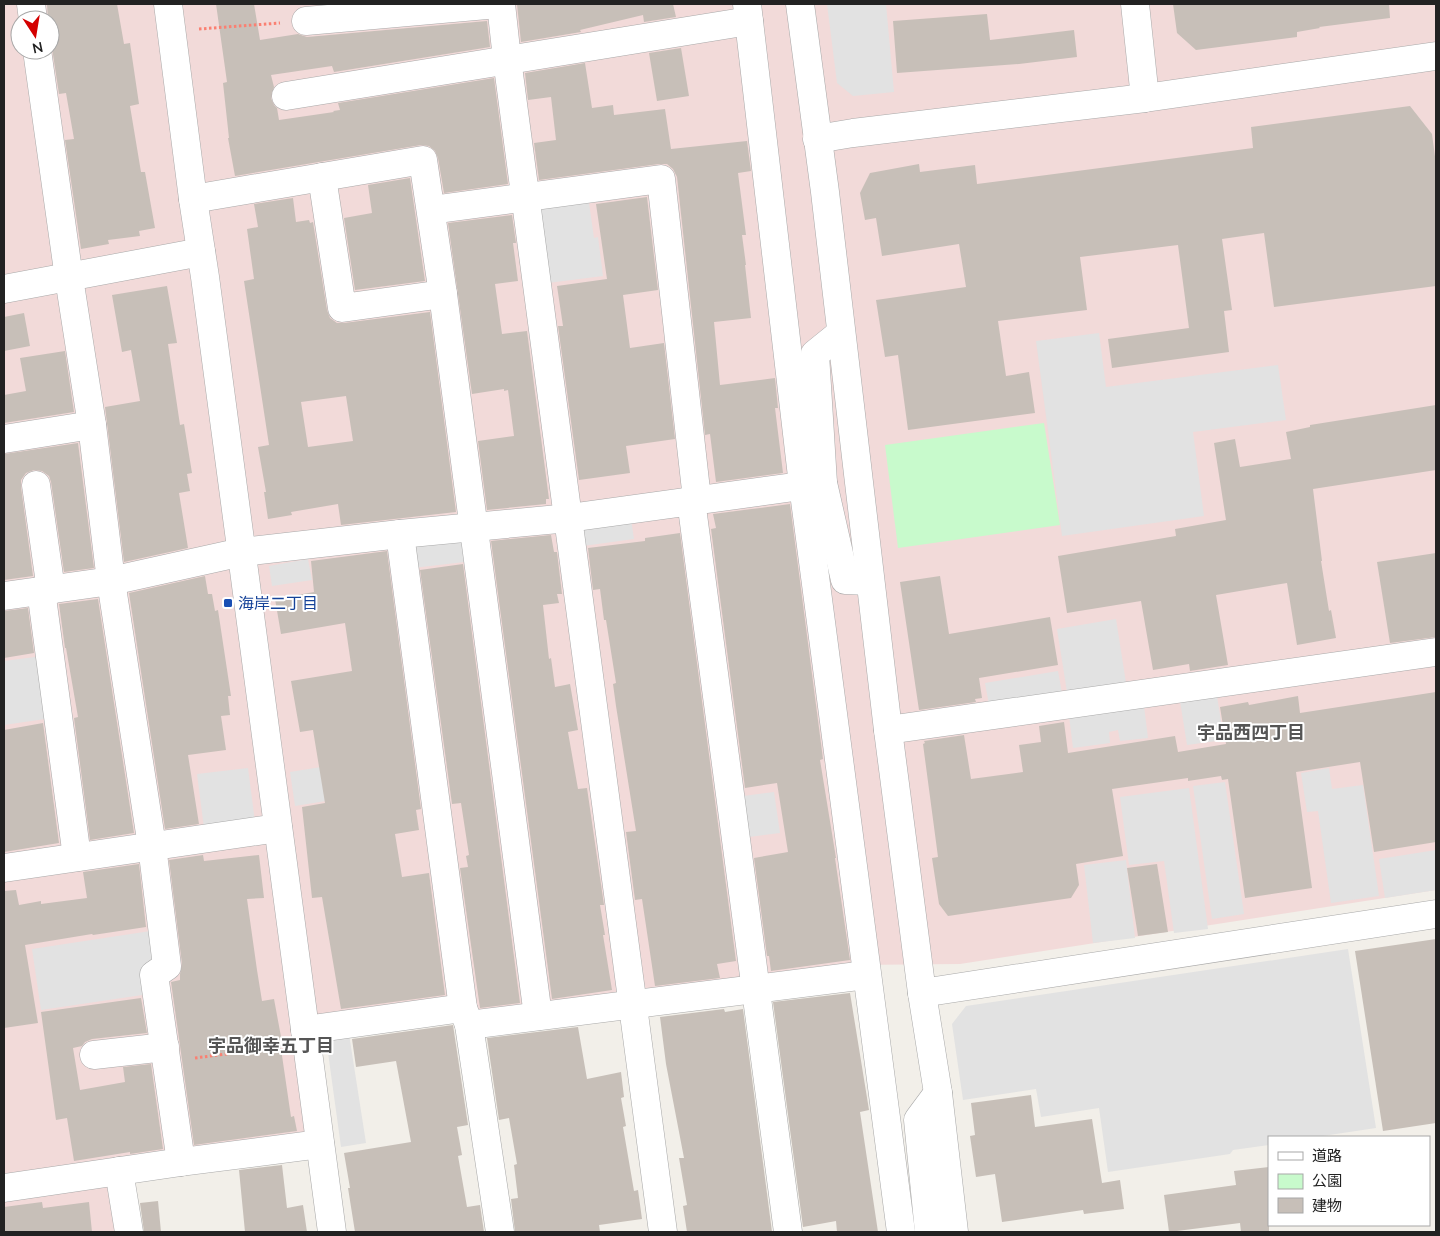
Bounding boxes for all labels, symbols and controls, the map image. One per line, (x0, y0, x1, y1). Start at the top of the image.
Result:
north arrow (10, 10, 60, 60)
text: N (30, 37, 45, 58)
place label: 海岸二丁目 (238, 593, 318, 615)
marker: 海岸二丁目 (222, 597, 234, 609)
district label: 宇品西四丁目 (1197, 721, 1305, 745)
district label: 宇品御幸五丁目 (208, 1034, 334, 1058)
legend (1268, 1136, 1430, 1226)
text: 道路 (1312, 1146, 1342, 1166)
text: 公園 (1312, 1171, 1342, 1191)
text: 建物 (1312, 1196, 1342, 1216)

